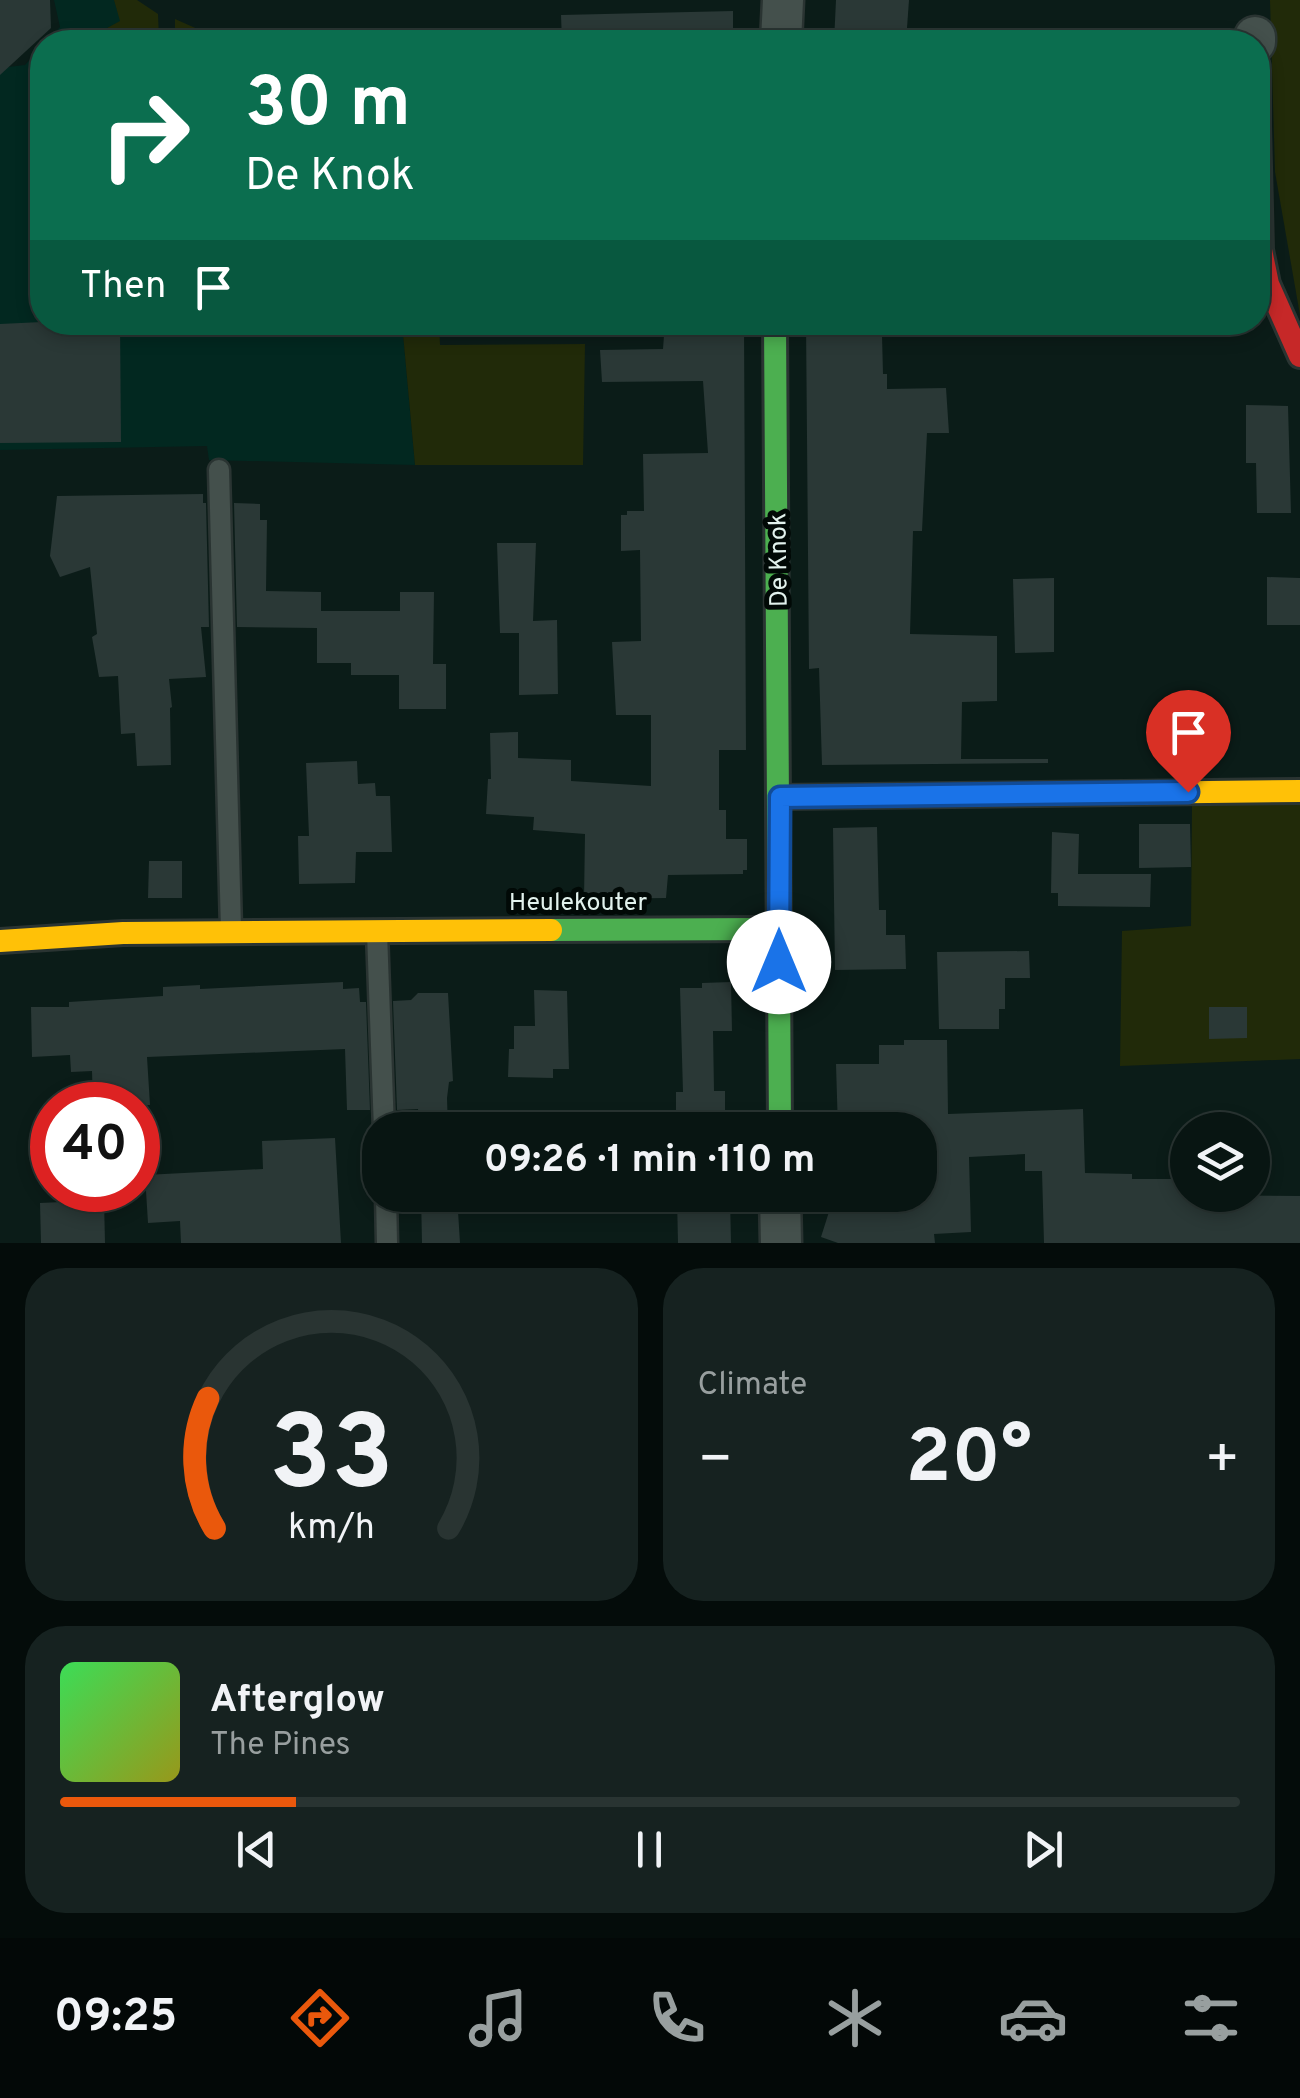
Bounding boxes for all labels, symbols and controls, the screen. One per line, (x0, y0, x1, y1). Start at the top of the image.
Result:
text: 30 m (245, 62, 411, 151)
icon: right (80, 70, 210, 200)
text: De Knok (245, 149, 415, 206)
icon: arrive (186, 260, 241, 315)
text: Then (80, 263, 166, 312)
street label: De Knok (763, 513, 797, 607)
pin (1146, 690, 1231, 793)
icon: arrive (1161, 705, 1216, 760)
street label: Heulekouter (509, 888, 647, 920)
position arrow (727, 910, 831, 1014)
speed limit sign: 40 (30, 1082, 160, 1212)
map controls (1170, 1112, 1270, 1212)
button: layers (1170, 1112, 1270, 1212)
text: 09:26 · 1 min · 110 m (484, 1137, 815, 1186)
text: Climate (698, 1366, 807, 1406)
text: 33 (269, 1394, 394, 1526)
text: 20° (906, 1414, 1032, 1509)
text: − (698, 1427, 733, 1497)
text: + (1205, 1427, 1240, 1497)
text: km/h (288, 1506, 375, 1552)
text: Afterglow (210, 1677, 385, 1726)
text: The Pines (210, 1726, 351, 1766)
icon: previous (229, 1822, 284, 1877)
icon: pause (622, 1822, 677, 1877)
icon: next (1016, 1822, 1071, 1877)
icon: directions (285, 1983, 355, 2053)
icon: music (463, 1983, 533, 2053)
icon: phone (642, 1983, 712, 2053)
icon: climate (820, 1983, 890, 2053)
icon: car (998, 1983, 1068, 2053)
icon: filters (1176, 1983, 1246, 2053)
text: 09:25 (54, 1990, 177, 2047)

